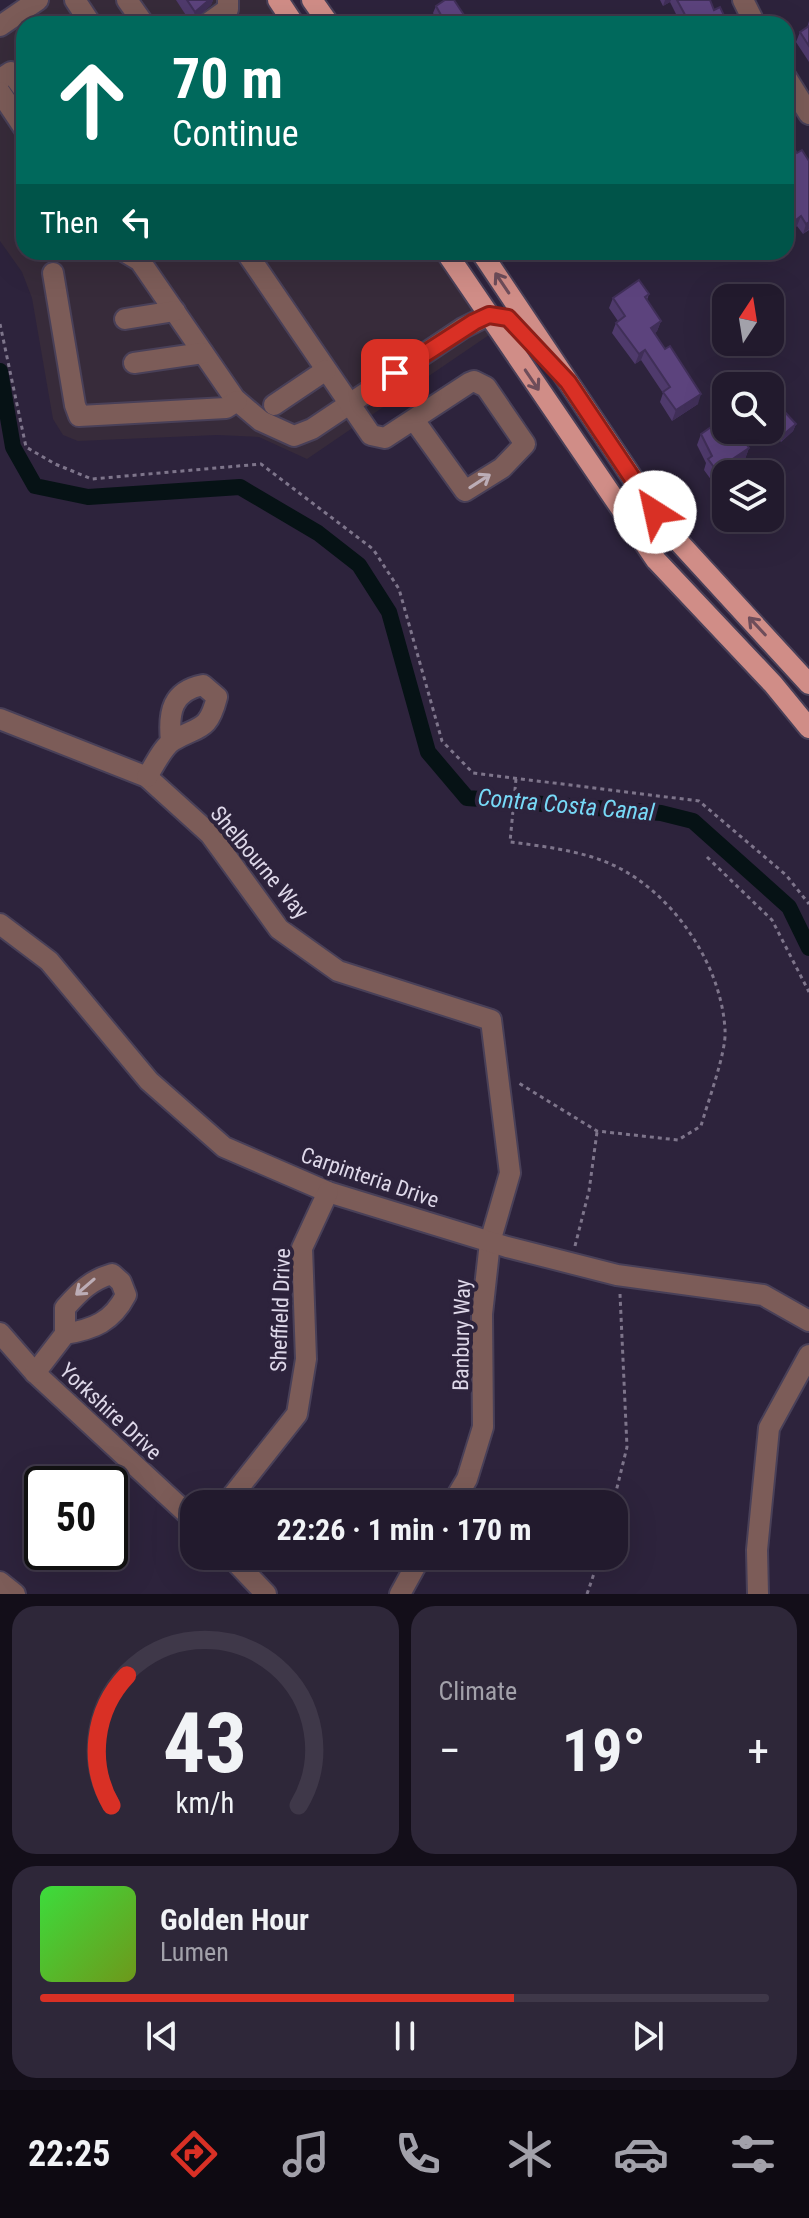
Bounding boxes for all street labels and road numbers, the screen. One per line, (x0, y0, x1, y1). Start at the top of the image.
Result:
street label: Shelbourne Way (205, 801, 314, 923)
street label: Carpinteria Drive (298, 1142, 442, 1213)
street label: Sheffield Drive (266, 1248, 295, 1372)
street label: Banbury Way (448, 1279, 475, 1391)
street label: Yorkshire Drive (55, 1358, 167, 1465)

